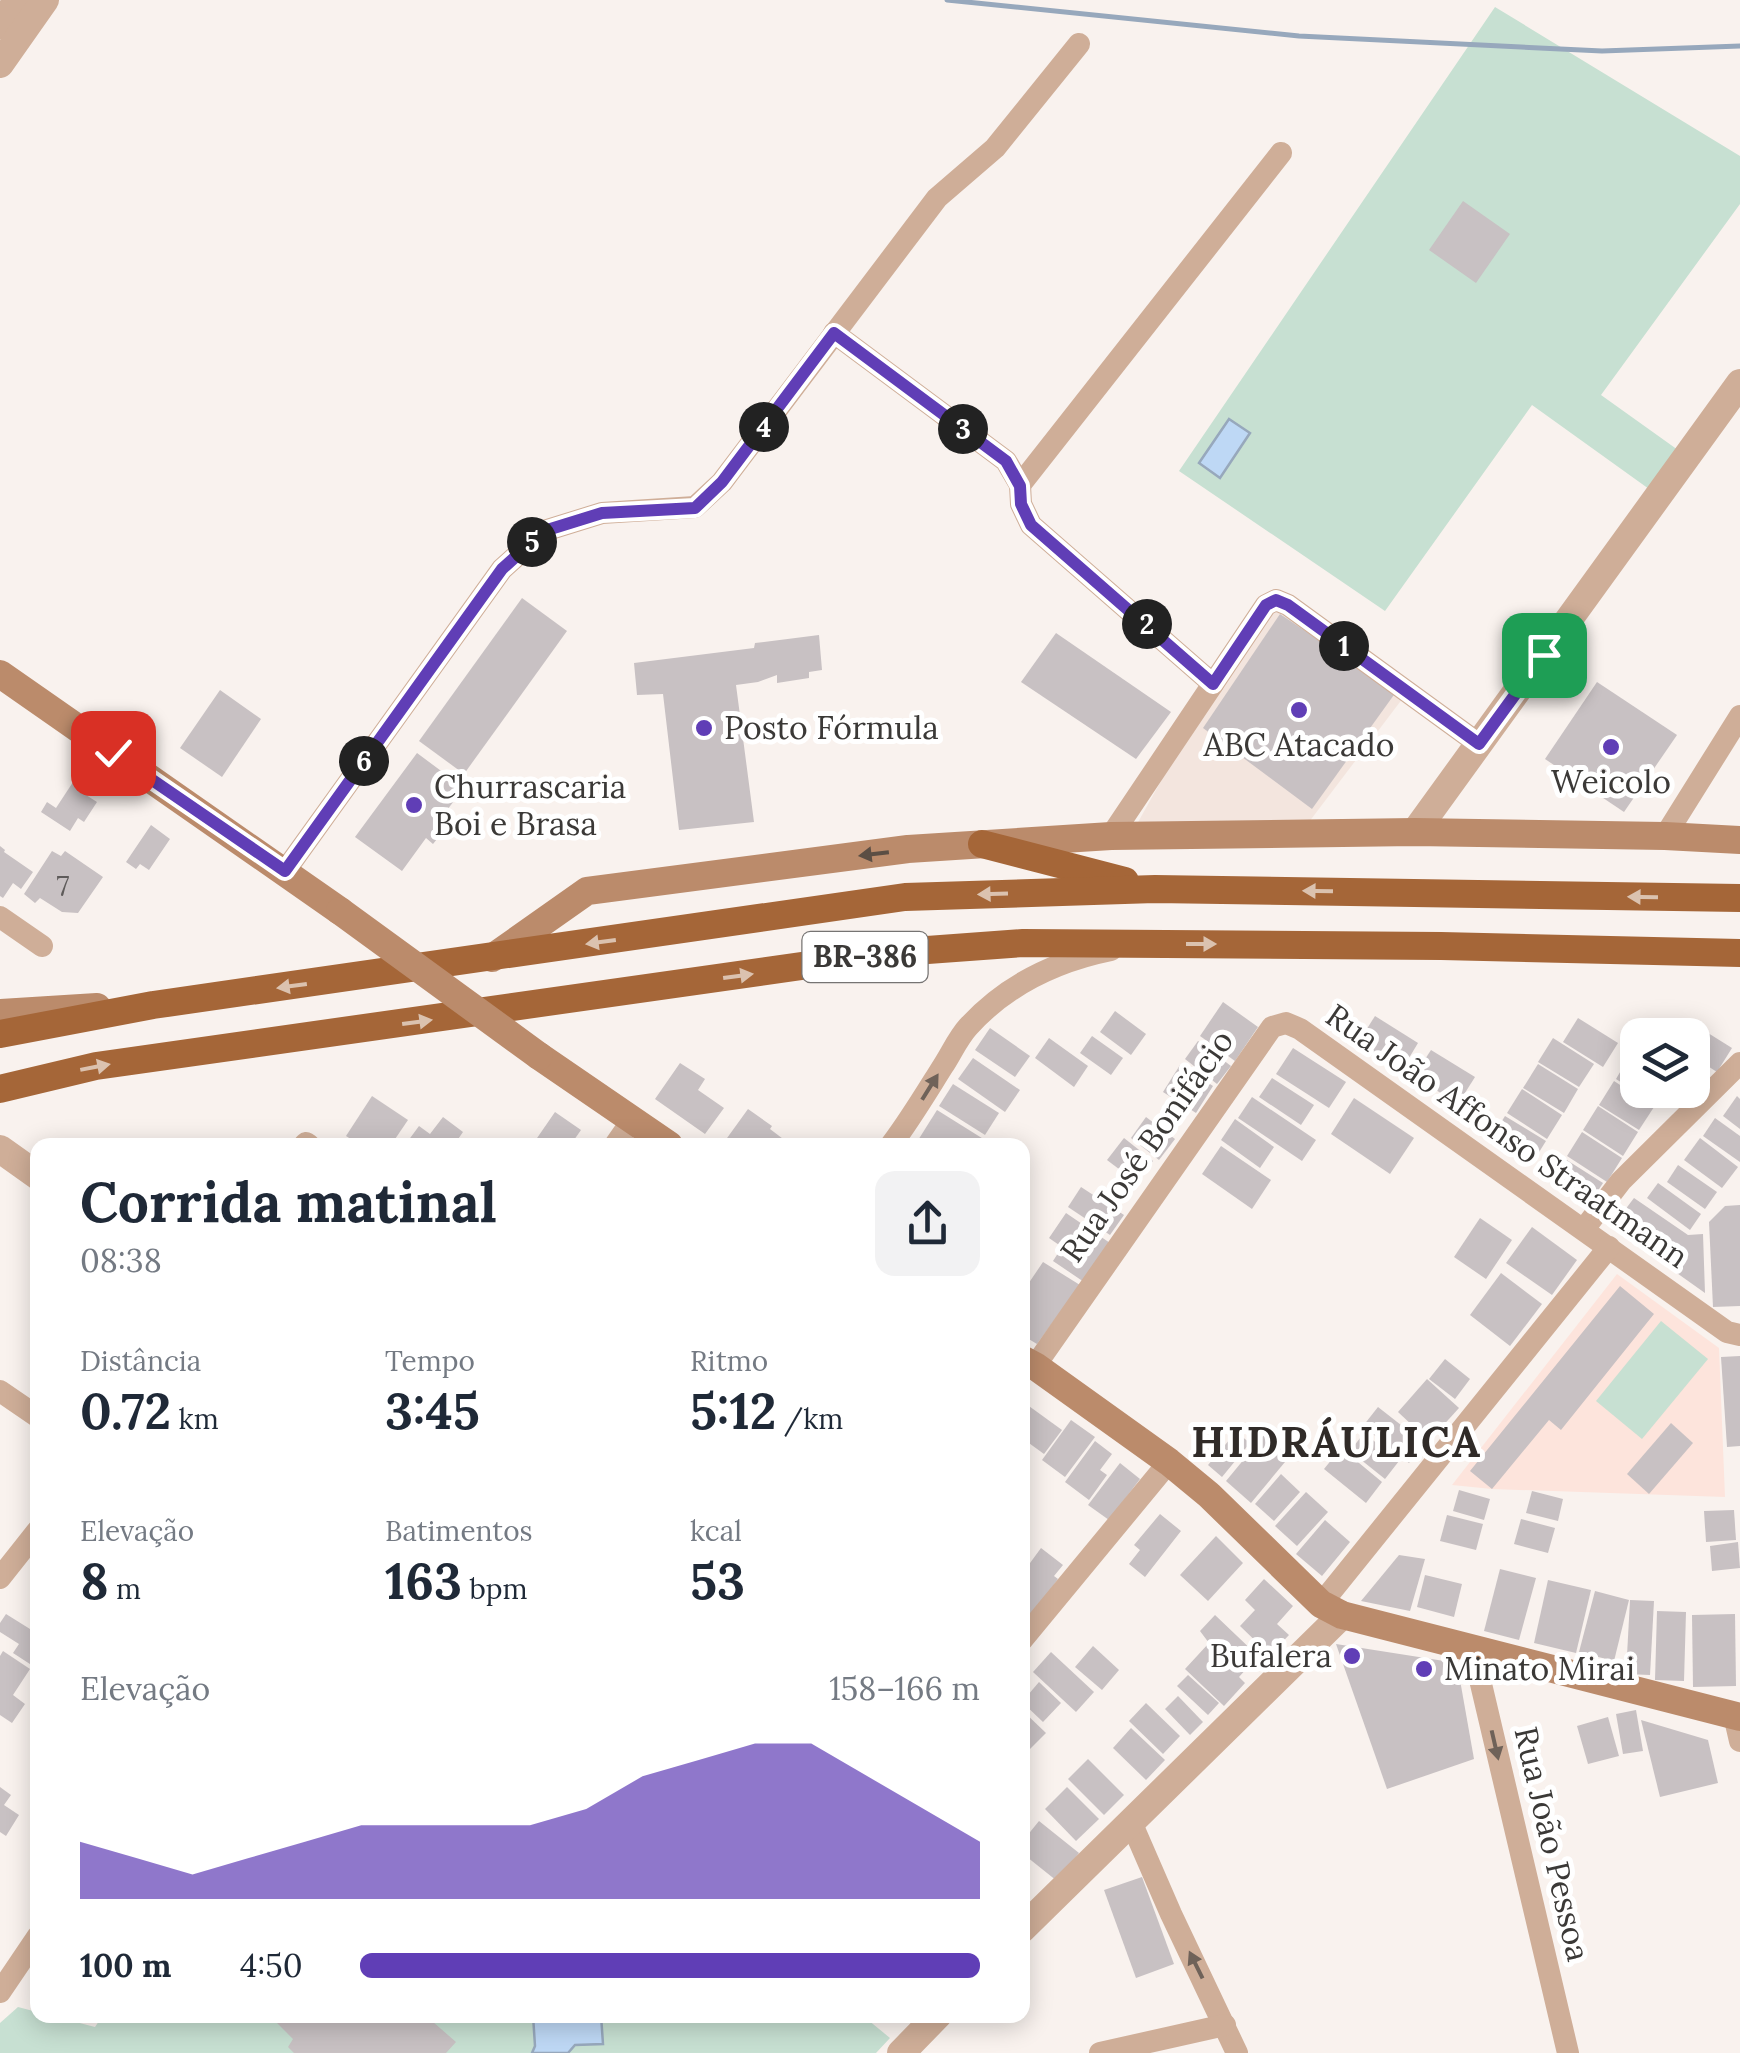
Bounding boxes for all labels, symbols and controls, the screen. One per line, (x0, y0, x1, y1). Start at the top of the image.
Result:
pin: 4 (739, 402, 789, 452)
pin: 3 (938, 404, 988, 454)
text: 4 (756, 409, 772, 445)
text: 3 (955, 411, 971, 447)
pin: 5 (507, 517, 557, 567)
text: 5 (524, 524, 540, 560)
pin: 2 (1122, 599, 1172, 649)
text: 2 (1140, 606, 1154, 642)
pin (1502, 613, 1587, 698)
pin: 1 (1319, 621, 1369, 671)
text: 1 (1338, 628, 1350, 664)
icon: arrive (1517, 628, 1572, 683)
marker: ABC Atacado (1288, 699, 1310, 721)
place label: Posto Fórmula (724, 707, 939, 748)
pin (71, 711, 156, 796)
marker: Posto Fórmula (693, 717, 715, 739)
place label: ABC Atacado (1203, 724, 1394, 765)
icon: check (86, 726, 141, 781)
pin: 6 (339, 736, 389, 786)
marker: Weicolo (1600, 736, 1622, 758)
text: 6 (356, 743, 372, 779)
place label: Weicolo (1551, 761, 1671, 802)
place label: Churrascaria Boi e Brasa (434, 766, 626, 844)
marker: Churrascaria Boi e Brasa (403, 794, 425, 816)
one-way arrow (858, 846, 890, 862)
house number: 7 (57, 868, 70, 904)
one-way arrow (1301, 883, 1333, 899)
one-way arrow (976, 887, 1008, 903)
one-way arrow (1626, 888, 1658, 904)
road number: BR-386 (802, 932, 928, 982)
one-way arrow (585, 934, 616, 950)
one-way arrow (1186, 936, 1218, 952)
one-way arrow (723, 967, 755, 983)
one-way arrow (275, 978, 307, 994)
street label: Rua João Affonso Straatmann (1318, 995, 1697, 1277)
one-way arrow (401, 1013, 433, 1029)
map controls (1620, 1018, 1710, 1108)
button: layers (1620, 1018, 1710, 1108)
street label: Rua José Bonifácio (1051, 1022, 1242, 1270)
one-way arrow (80, 1059, 111, 1074)
one-way arrow (921, 1073, 938, 1101)
text: Corrida matinal (80, 1167, 497, 1237)
button: share (875, 1171, 980, 1276)
text: 08:38 (80, 1240, 162, 1281)
text: Distância (80, 1343, 201, 1379)
text: Tempo (385, 1343, 475, 1379)
text: Ritmo (690, 1343, 768, 1379)
text: 0.72 (80, 1379, 171, 1443)
text: 3:45 (385, 1379, 480, 1443)
text: 5:12 (690, 1379, 776, 1443)
text: km (171, 1401, 219, 1437)
text: /km (776, 1401, 843, 1437)
district label: HIDRÁULICA (1191, 1415, 1483, 1469)
text: Elevação (80, 1513, 194, 1549)
text: Batimentos (385, 1513, 533, 1549)
text: kcal (690, 1513, 742, 1549)
text: 8 (80, 1549, 109, 1613)
text: 163 (385, 1549, 462, 1613)
text: 53 (690, 1549, 745, 1613)
text: m (109, 1571, 141, 1607)
text: bpm (462, 1571, 527, 1607)
place label: Bufalera (1210, 1635, 1332, 1676)
marker: Bufalera (1341, 1645, 1363, 1667)
place label: Minato Mirai (1444, 1648, 1635, 1689)
marker: Minato Mirai (1413, 1658, 1435, 1680)
text: Elevação (80, 1668, 210, 1709)
text: 158–166 m (829, 1668, 980, 1709)
street label: Rua João Pessoa (1506, 1723, 1599, 1965)
one-way arrow (1488, 1730, 1503, 1761)
text: 100 m (80, 1945, 172, 1986)
text: 4:50 (240, 1945, 303, 1986)
one-way arrow (1187, 1950, 1204, 1979)

